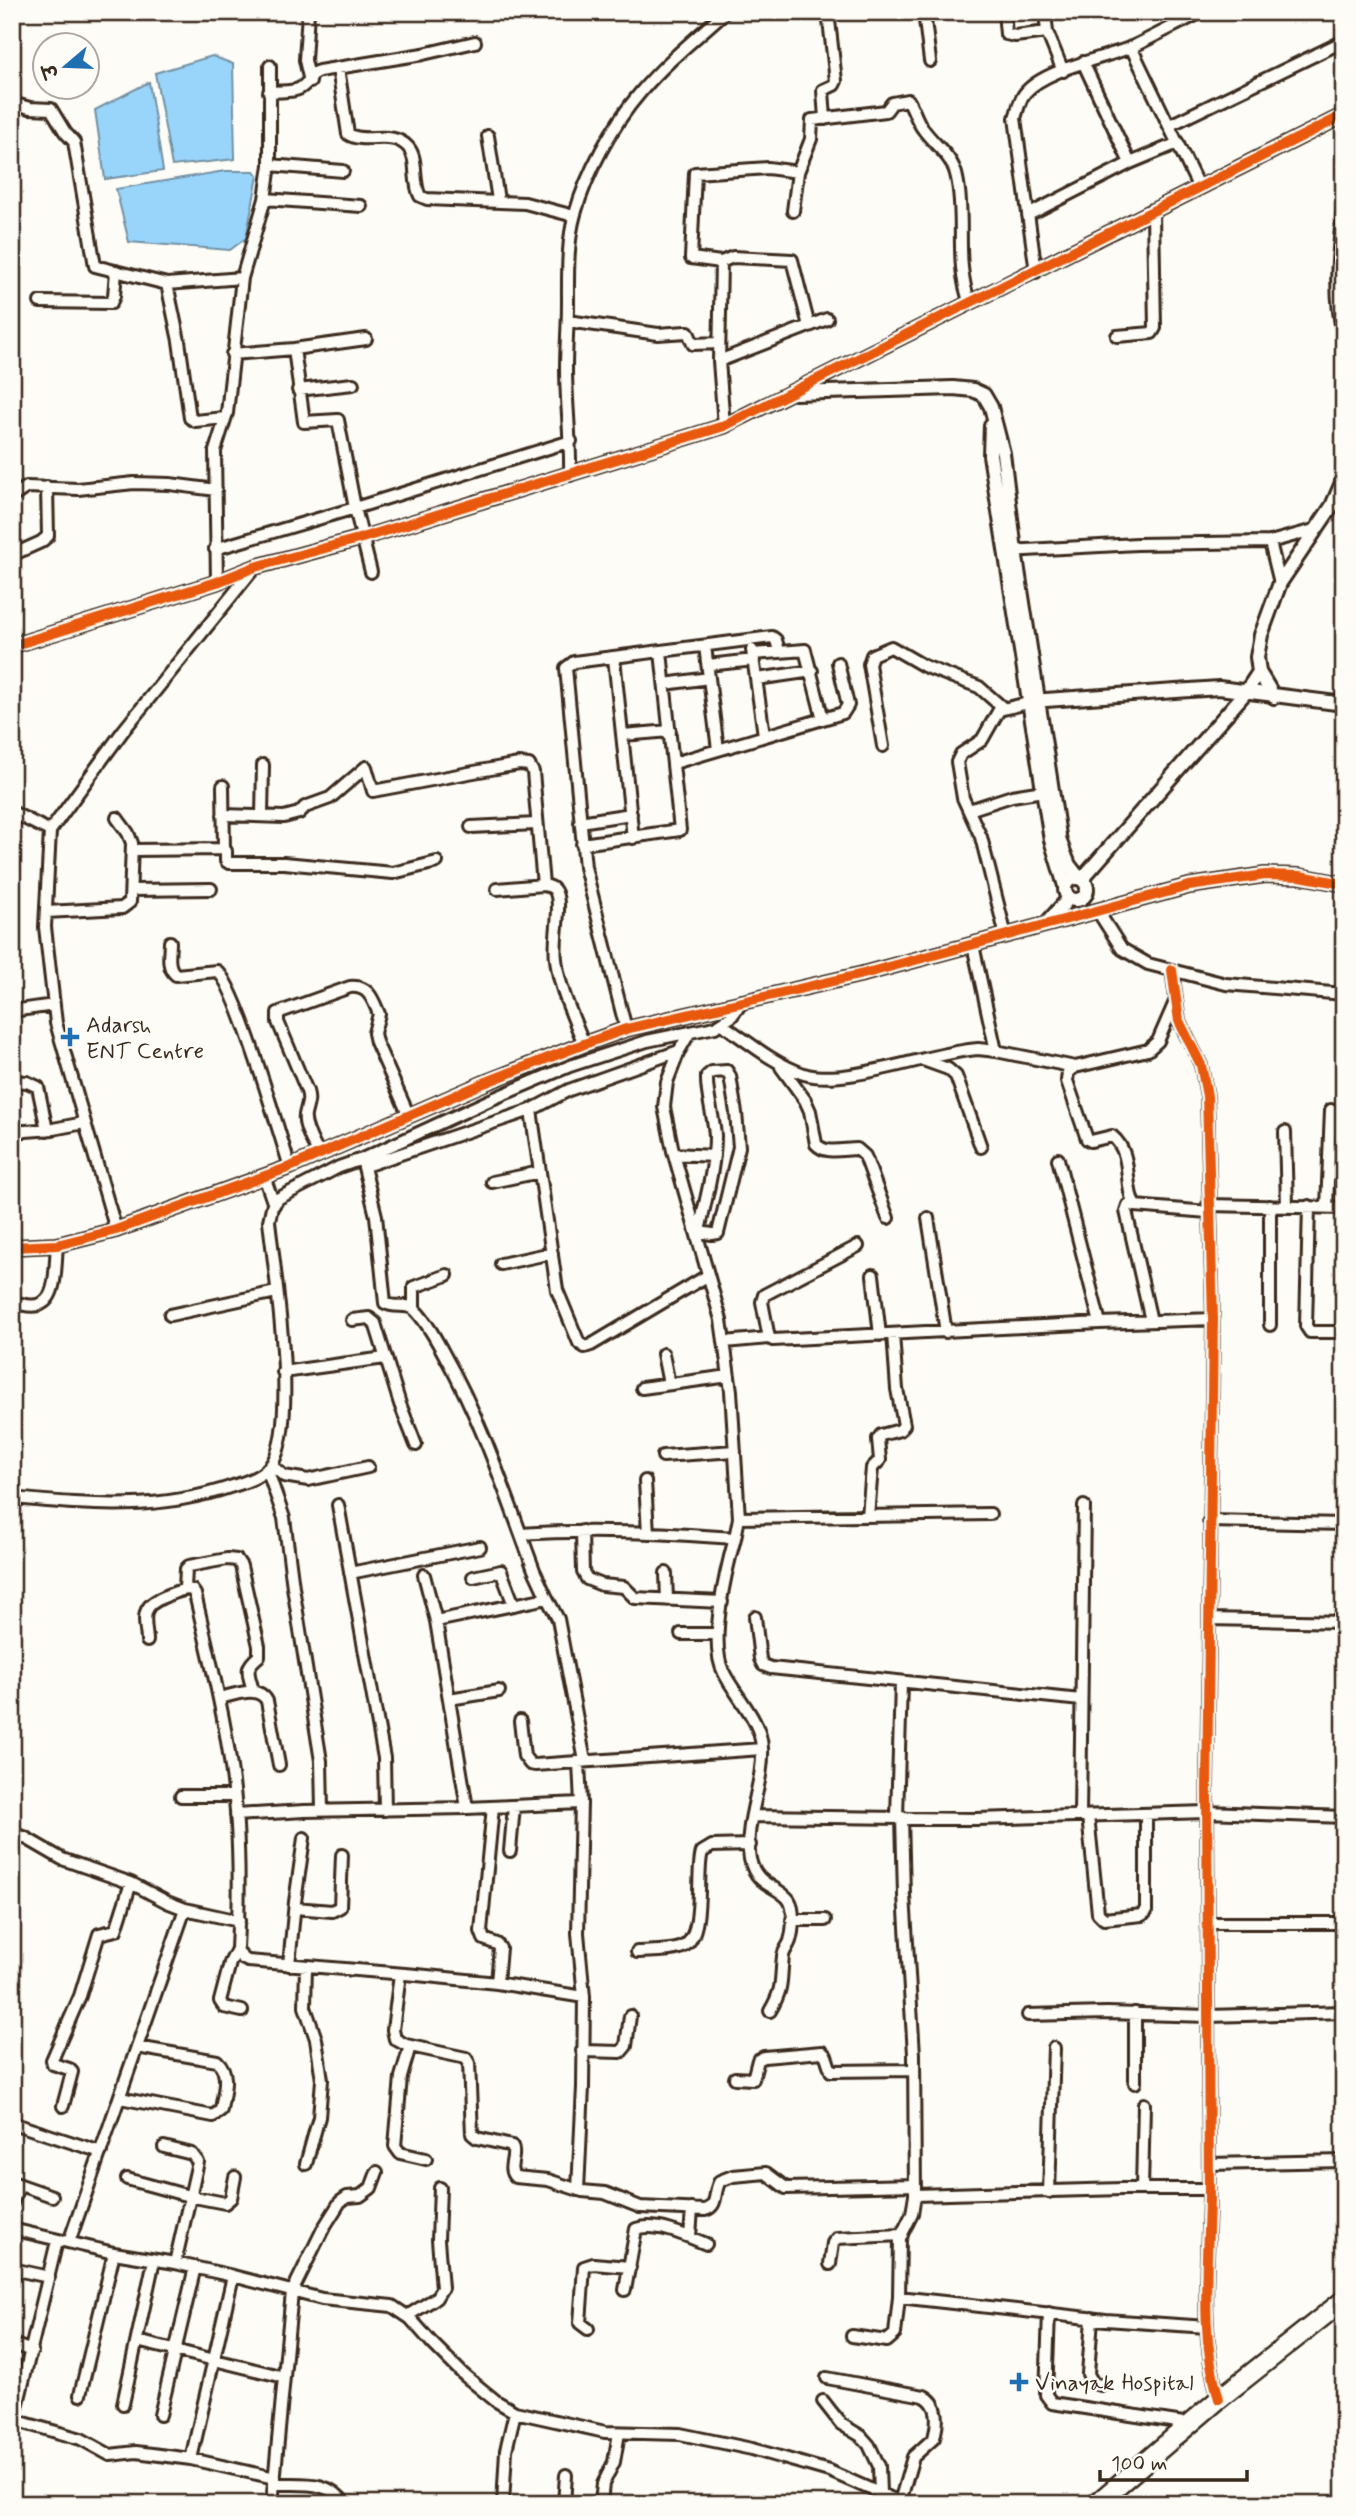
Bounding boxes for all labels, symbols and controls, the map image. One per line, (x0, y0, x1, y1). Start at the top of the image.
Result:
north arrow (32, 32, 102, 102)
text: उ (37, 59, 66, 83)
place label: Adarsh ENT Centre (86, 1011, 204, 1067)
marker: Adarsh ENT Centre (60, 1027, 80, 1047)
place label: Vinayak Hospital (1035, 2369, 1194, 2399)
marker: Vinayak Hospital (1009, 2372, 1029, 2392)
scale bar (1100, 2439, 1248, 2483)
text: 100 m (1111, 2450, 1167, 2478)

